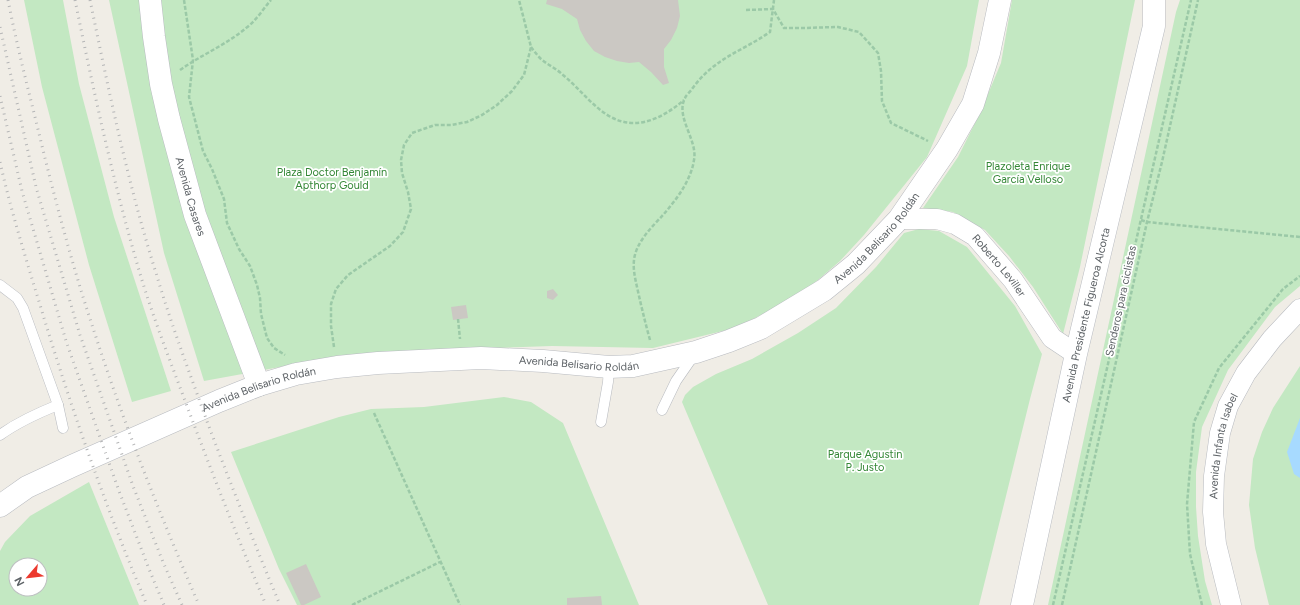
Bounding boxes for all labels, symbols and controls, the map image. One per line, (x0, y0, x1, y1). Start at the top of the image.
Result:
street label: Avenida Casares (173, 155, 209, 238)
park label: Plazoleta Enrique García Velloso (986, 160, 1070, 186)
park label: Plaza Doctor Benjamín Apthorp Gould (277, 166, 387, 192)
street label: Avenida Belisario Roldán (831, 190, 922, 286)
street label: Avenida Presidente Figueroa Alcorta (1059, 226, 1112, 404)
street label: Roberto Leviller (970, 231, 1029, 299)
street label: Senderos para ciclistas (1103, 244, 1139, 358)
street label: Avenida Belisario Roldán (519, 353, 640, 374)
street label: Avenida Belisario Roldán (199, 364, 317, 414)
street label: Avenida Infanta Isabel (1207, 391, 1240, 499)
park label: Parque Agustin P. Justo (828, 448, 902, 474)
north arrow (8, 557, 48, 597)
text: N (12, 575, 27, 588)

